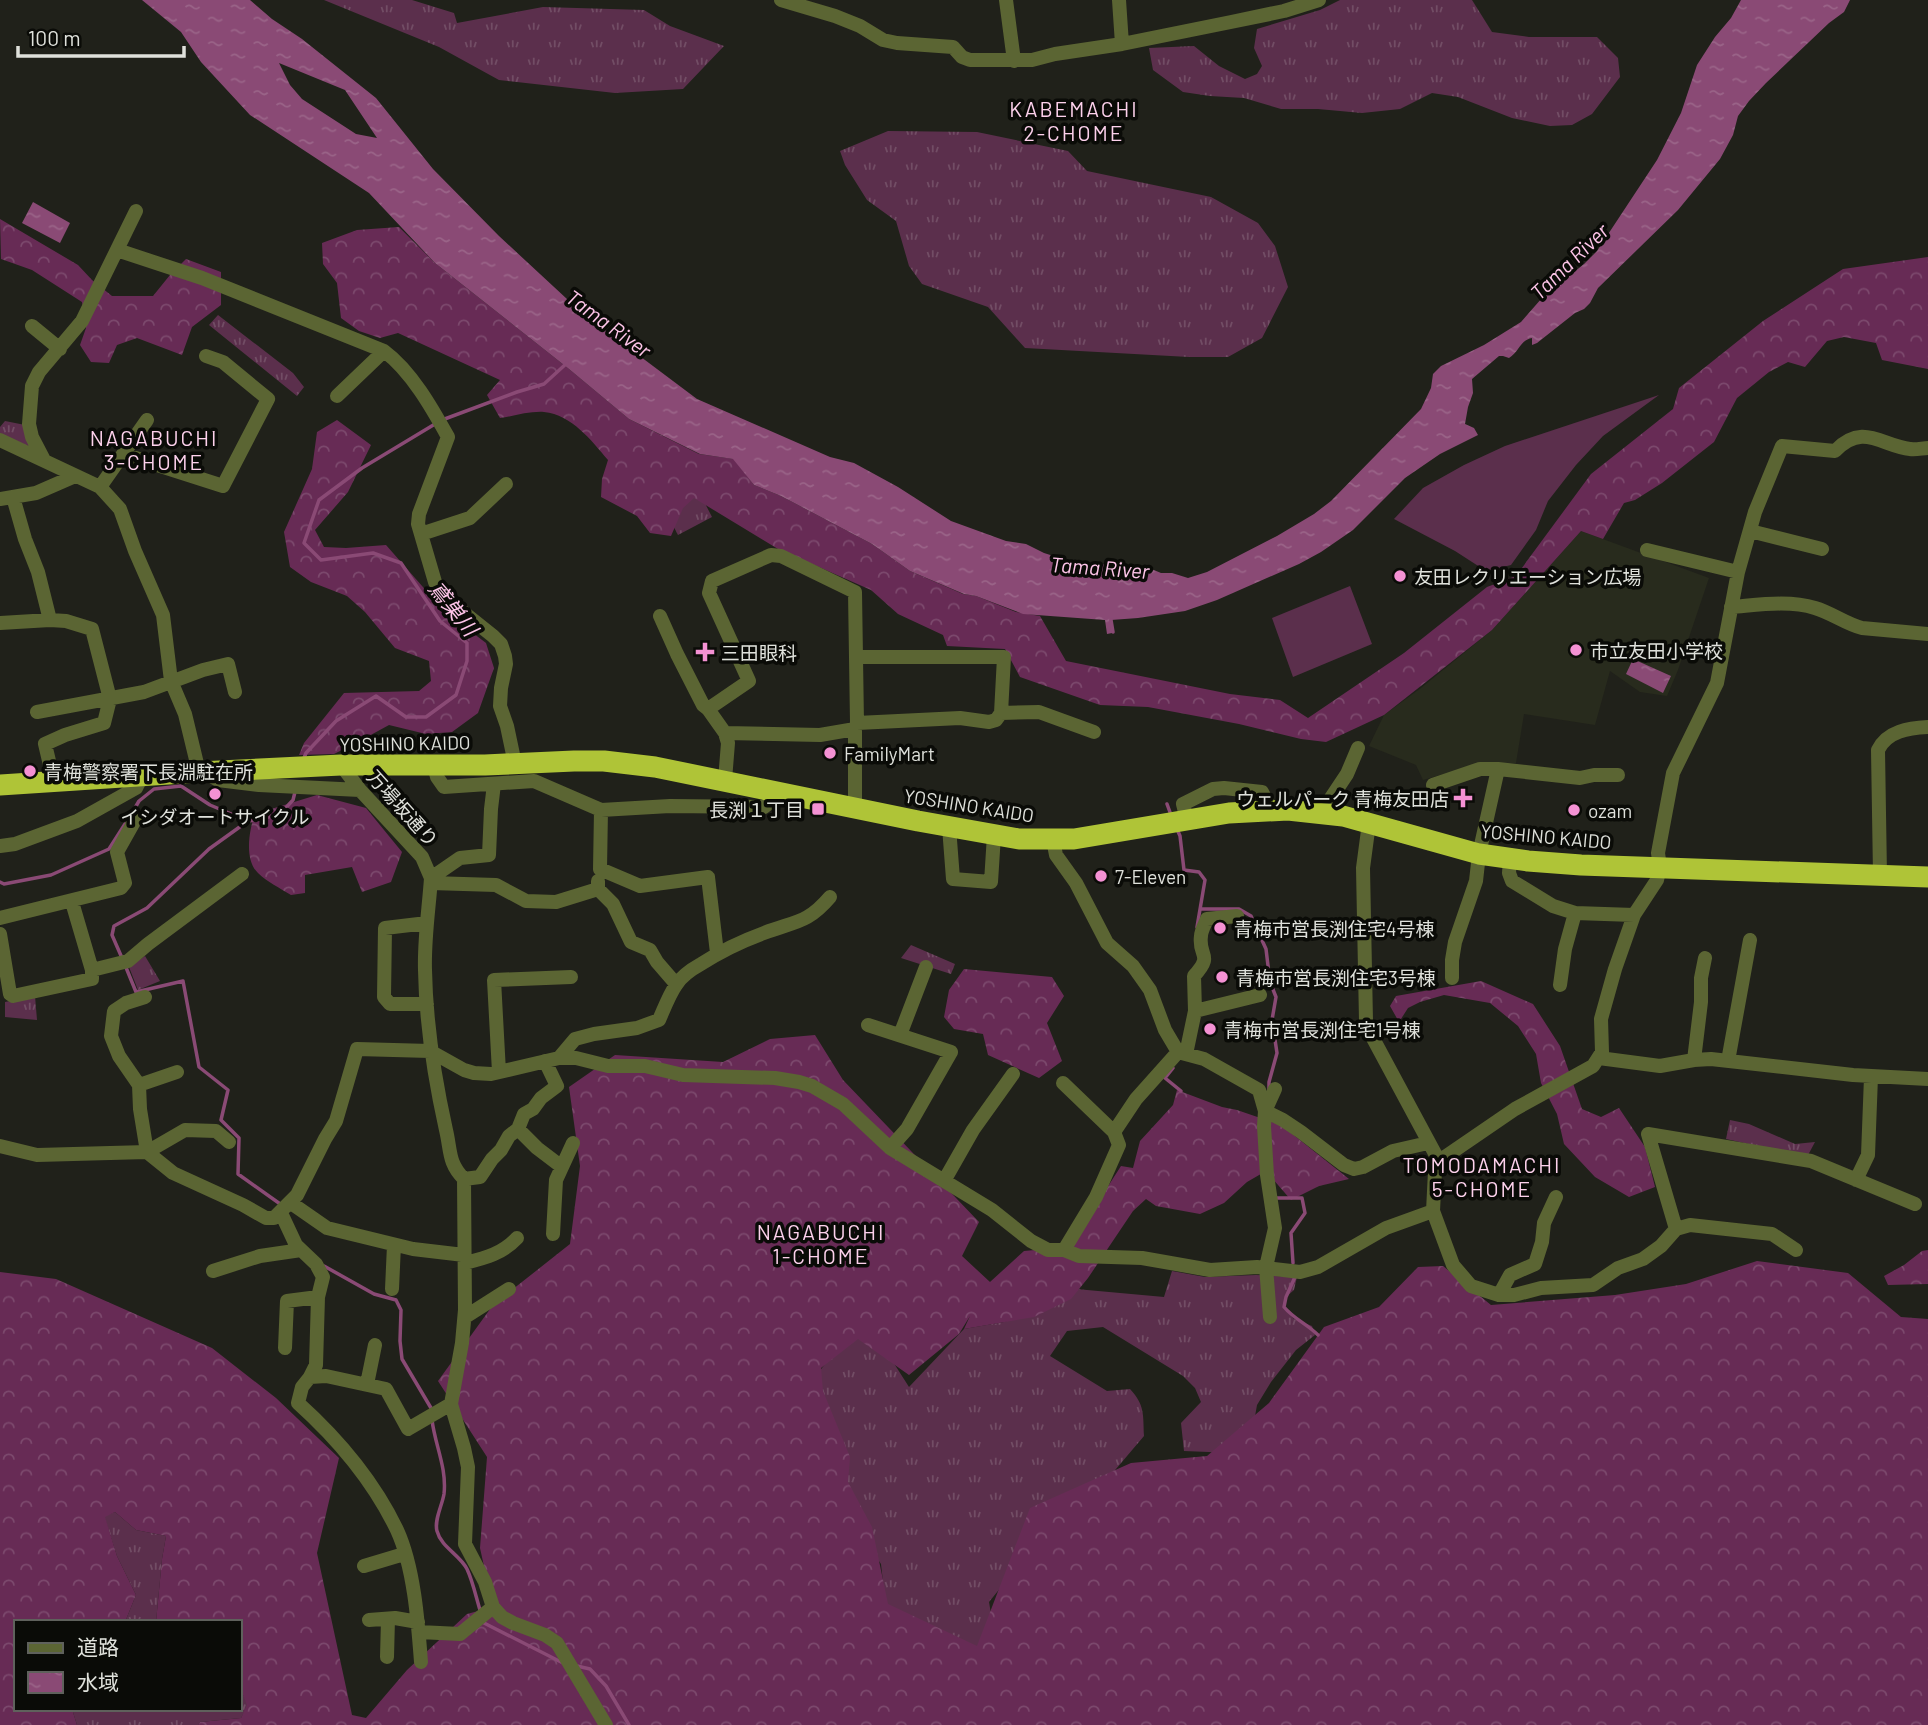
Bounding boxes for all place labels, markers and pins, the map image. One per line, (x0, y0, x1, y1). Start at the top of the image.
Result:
place label: 友田レクリエーション広場 (1414, 565, 1642, 588)
marker: 友田レクリエーション広場 (1392, 568, 1408, 584)
place label: 市立友田小学校 (1590, 639, 1723, 662)
place label: 三田眼科 (721, 641, 797, 664)
marker: 三田眼科 (695, 642, 715, 662)
marker: 市立友田小学校 (1568, 642, 1584, 658)
place label: FamilyMart (844, 742, 935, 765)
marker: FamilyMart (822, 745, 838, 761)
place label: 青梅警察署下長淵駐在所 (44, 760, 253, 783)
marker: 青梅警察署下長淵駐在所 (22, 763, 38, 779)
marker: イシダオートサイクル (207, 786, 223, 802)
place label: ウェルパーク 青梅友田店 (1236, 787, 1449, 810)
marker: ウェルパーク 青梅友田店 (1455, 790, 1471, 806)
place label: 長渕１丁目 (709, 798, 804, 821)
place label: ozam (1588, 799, 1632, 822)
marker: 長渕１丁目 (810, 801, 826, 817)
marker: ozam (1566, 802, 1582, 818)
place label: イシダオートサイクル (120, 805, 310, 828)
place label: 7-Eleven (1115, 865, 1186, 888)
marker: 7-Eleven (1093, 868, 1109, 884)
place label: 青梅市営長渕住宅4号棟 (1234, 917, 1434, 940)
marker: 青梅市営長渕住宅4号棟 (1212, 920, 1228, 936)
place label: 青梅市営長渕住宅3号棟 (1236, 966, 1436, 989)
marker: 青梅市営長渕住宅3号棟 (1214, 969, 1230, 985)
place label: 青梅市営長渕住宅1号棟 (1224, 1018, 1421, 1041)
marker: 青梅市営長渕住宅1号棟 (1202, 1021, 1218, 1037)

